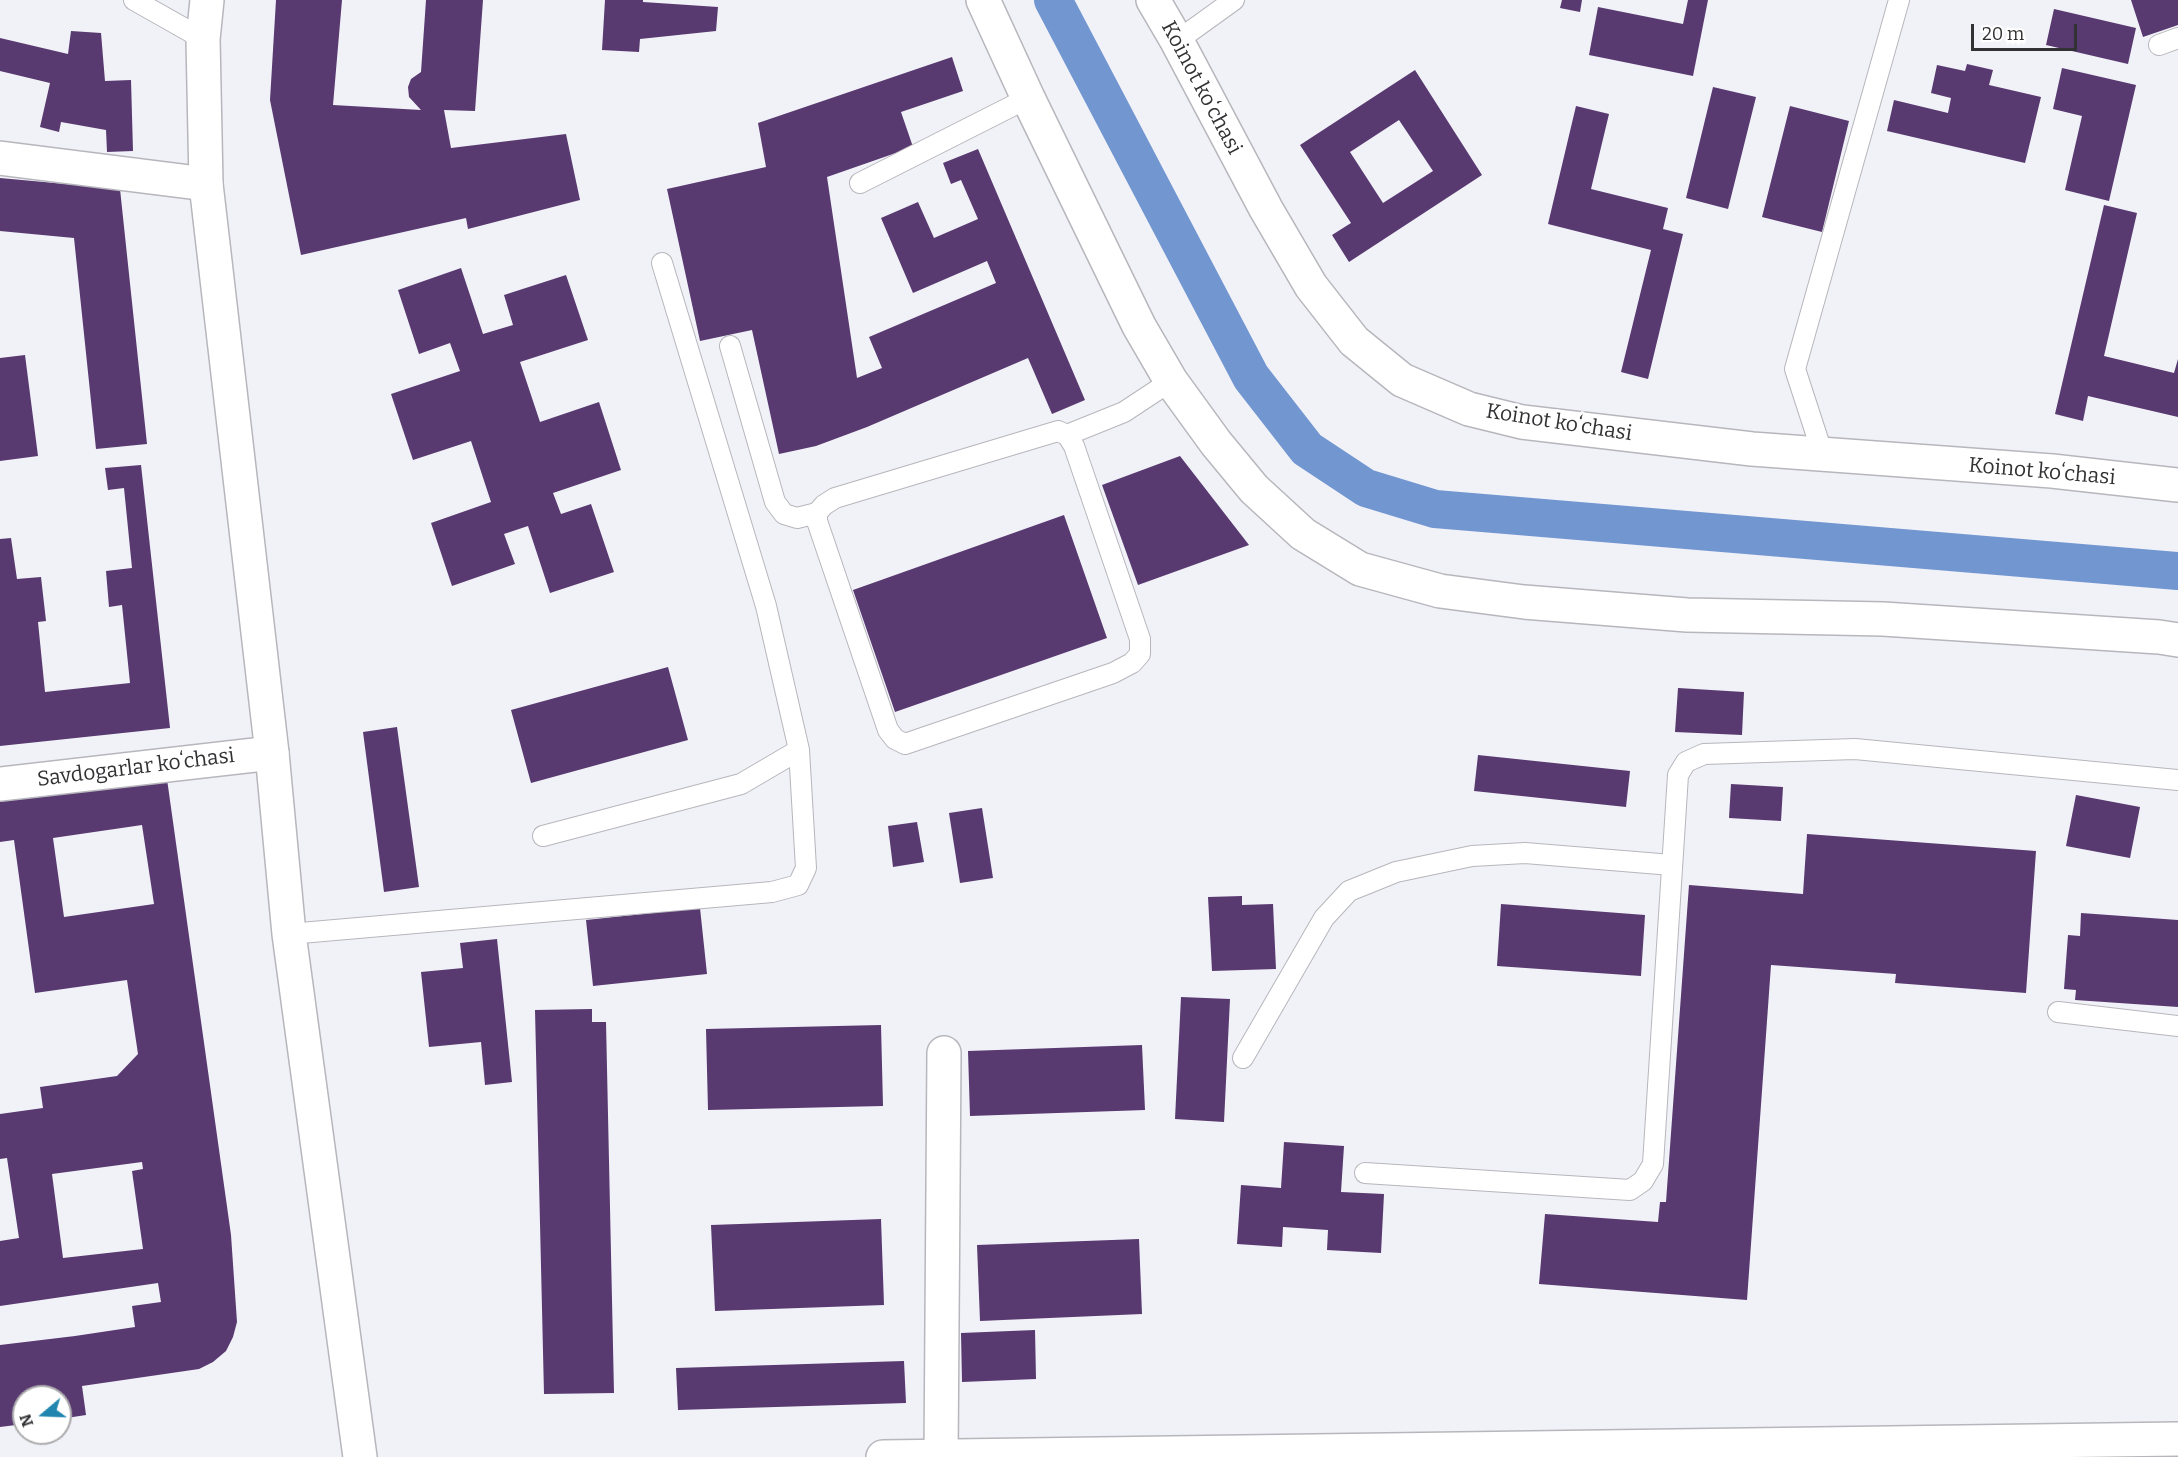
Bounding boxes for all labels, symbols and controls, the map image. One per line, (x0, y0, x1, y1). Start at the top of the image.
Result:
scale bar (1974, 12, 2080, 50)
street label: Koinot koʻchasi (1155, 17, 1247, 159)
text: 20 m (1982, 23, 2024, 45)
street label: Koinot koʻchasi (1484, 399, 1634, 447)
street label: Koinot koʻchasi (1968, 453, 2116, 491)
street label: Savdogarlar koʻchasi (36, 743, 236, 793)
north arrow (12, 1385, 72, 1445)
text: N (15, 1411, 37, 1429)

